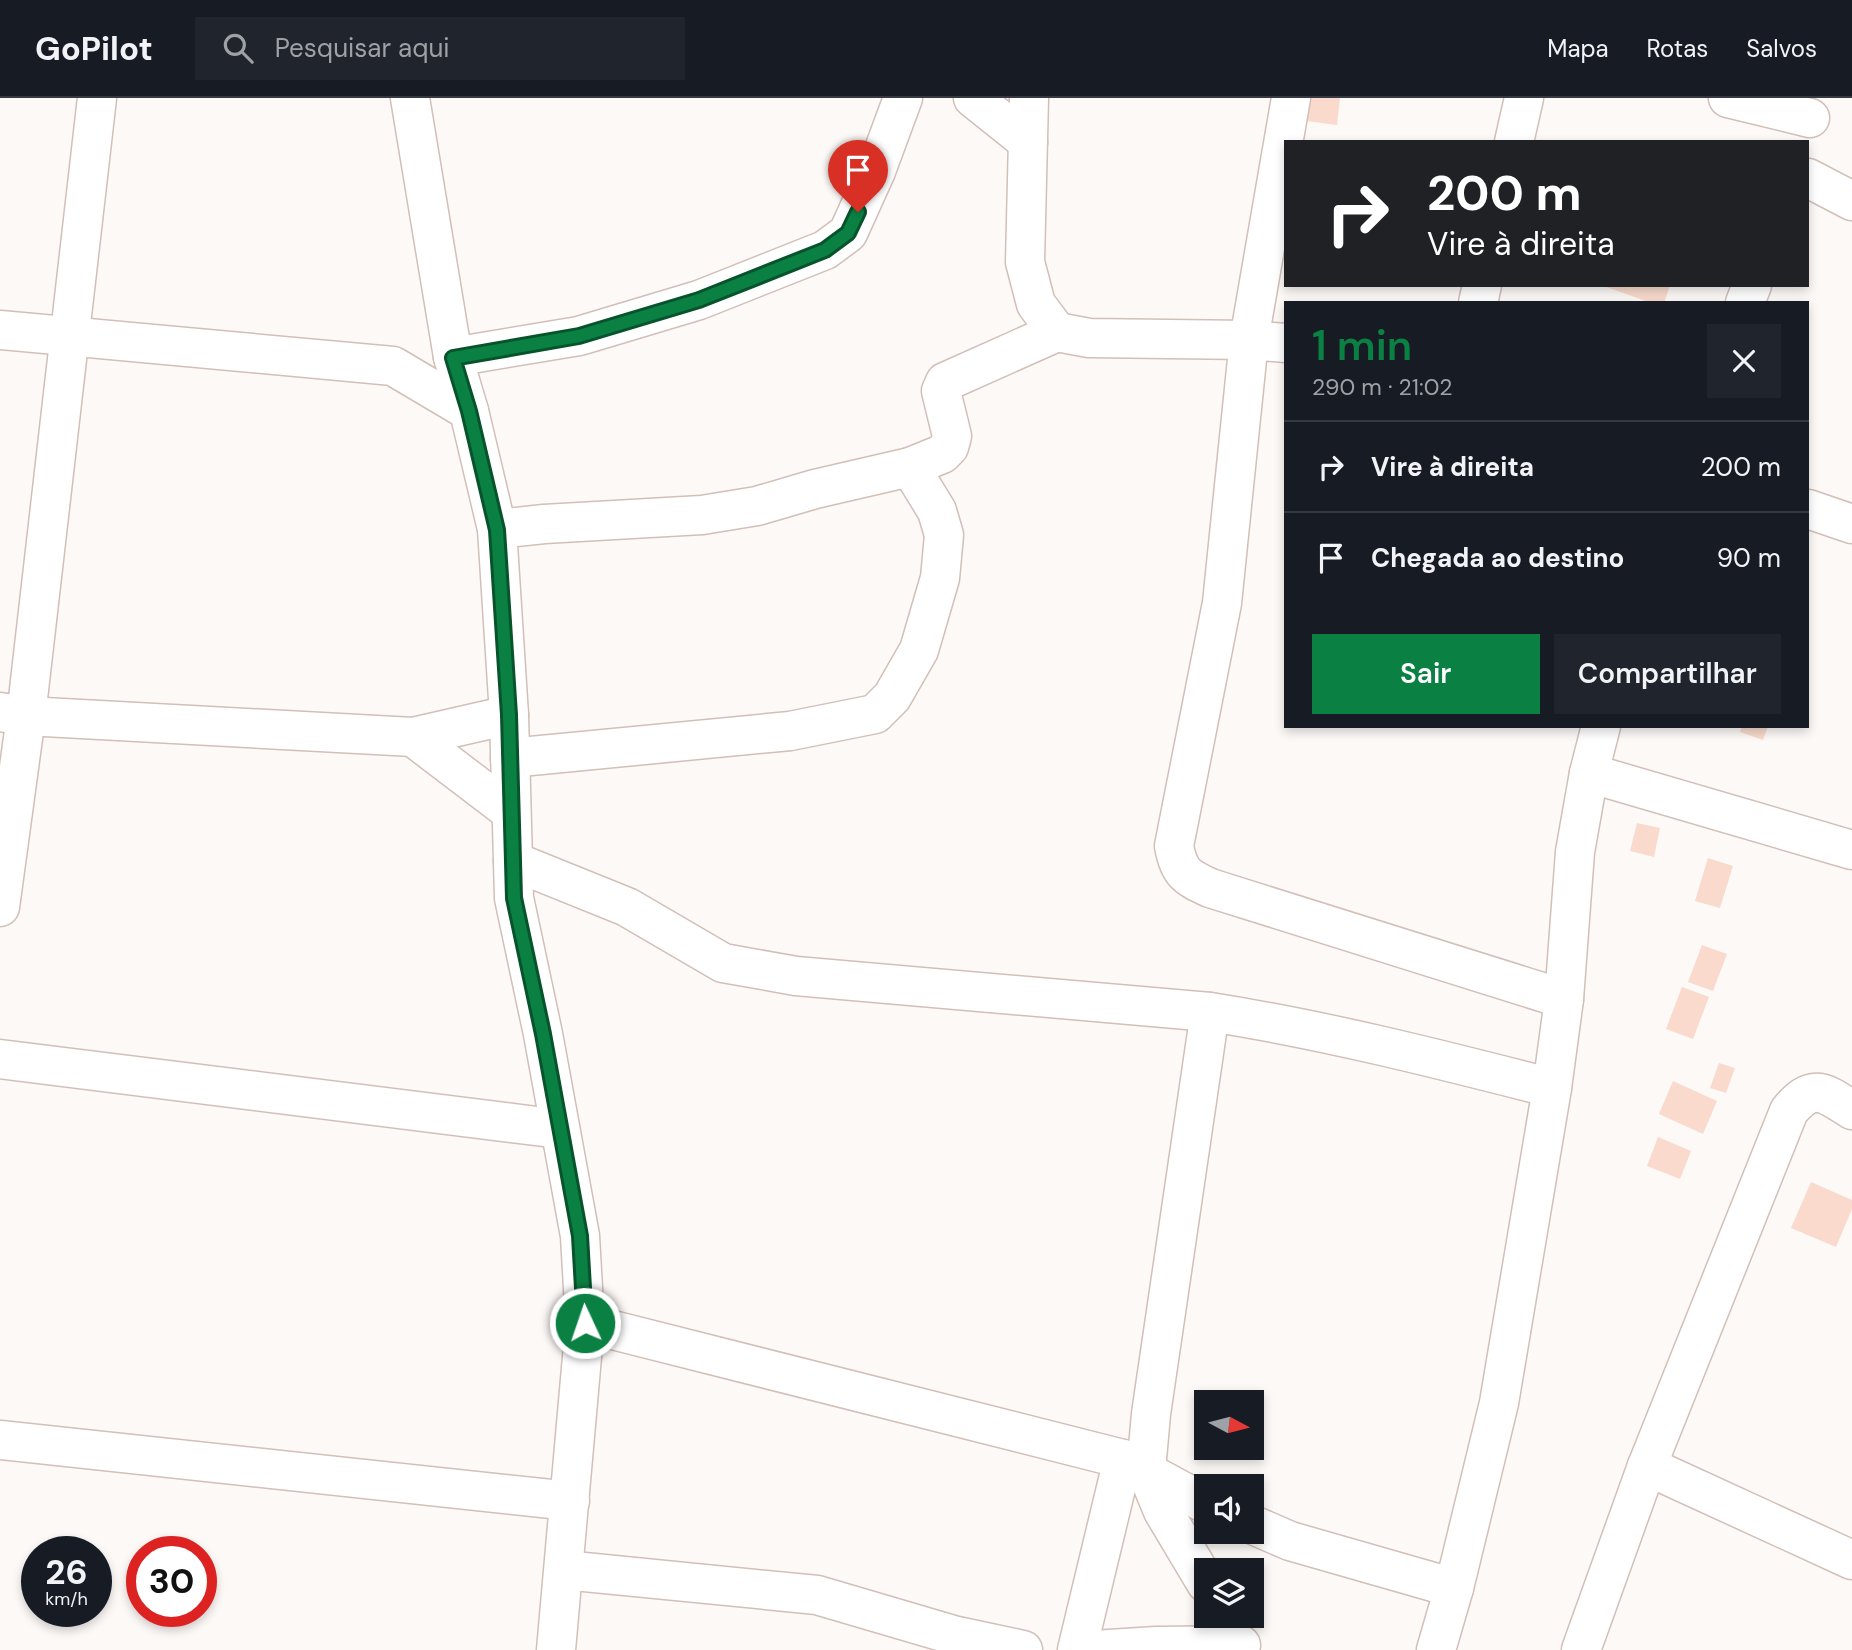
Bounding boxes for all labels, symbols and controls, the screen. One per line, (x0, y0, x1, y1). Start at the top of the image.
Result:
search box (195, 17, 685, 80)
text: GoPilot (35, 27, 153, 70)
icon: search (219, 29, 257, 67)
text: Pesquisar aqui (275, 31, 450, 65)
text: Mapa (1547, 33, 1609, 64)
text: Rotas (1647, 33, 1708, 64)
text: Salvos (1746, 33, 1817, 64)
pin (828, 140, 888, 212)
icon: arrive (839, 151, 877, 189)
text: 200 m (1427, 161, 1582, 225)
icon: right (1312, 168, 1403, 259)
text: Vire à direita (1427, 223, 1615, 265)
text: 1 min (1312, 318, 1412, 373)
button: close (1707, 324, 1781, 398)
text: 290 m · 21:02 (1312, 372, 1452, 402)
icon: right (1312, 448, 1350, 486)
text: Vire à direita (1371, 450, 1534, 484)
text: 200 m (1701, 450, 1781, 484)
icon: arrive (1312, 539, 1350, 577)
text: Chegada ao destino (1371, 541, 1624, 575)
text: 90 m (1717, 541, 1781, 575)
button: Sair (1312, 634, 1540, 714)
button: Compartilhar (1554, 634, 1781, 714)
position arrow (548, 1286, 622, 1360)
north arrow (1194, 1390, 1264, 1460)
map controls (1194, 1390, 1264, 1628)
button: sound (1194, 1474, 1264, 1544)
speed limit sign: 30 (126, 1536, 217, 1627)
text: 26 (45, 1549, 88, 1595)
button: layers (1194, 1558, 1264, 1628)
text: km/h (45, 1587, 88, 1611)

